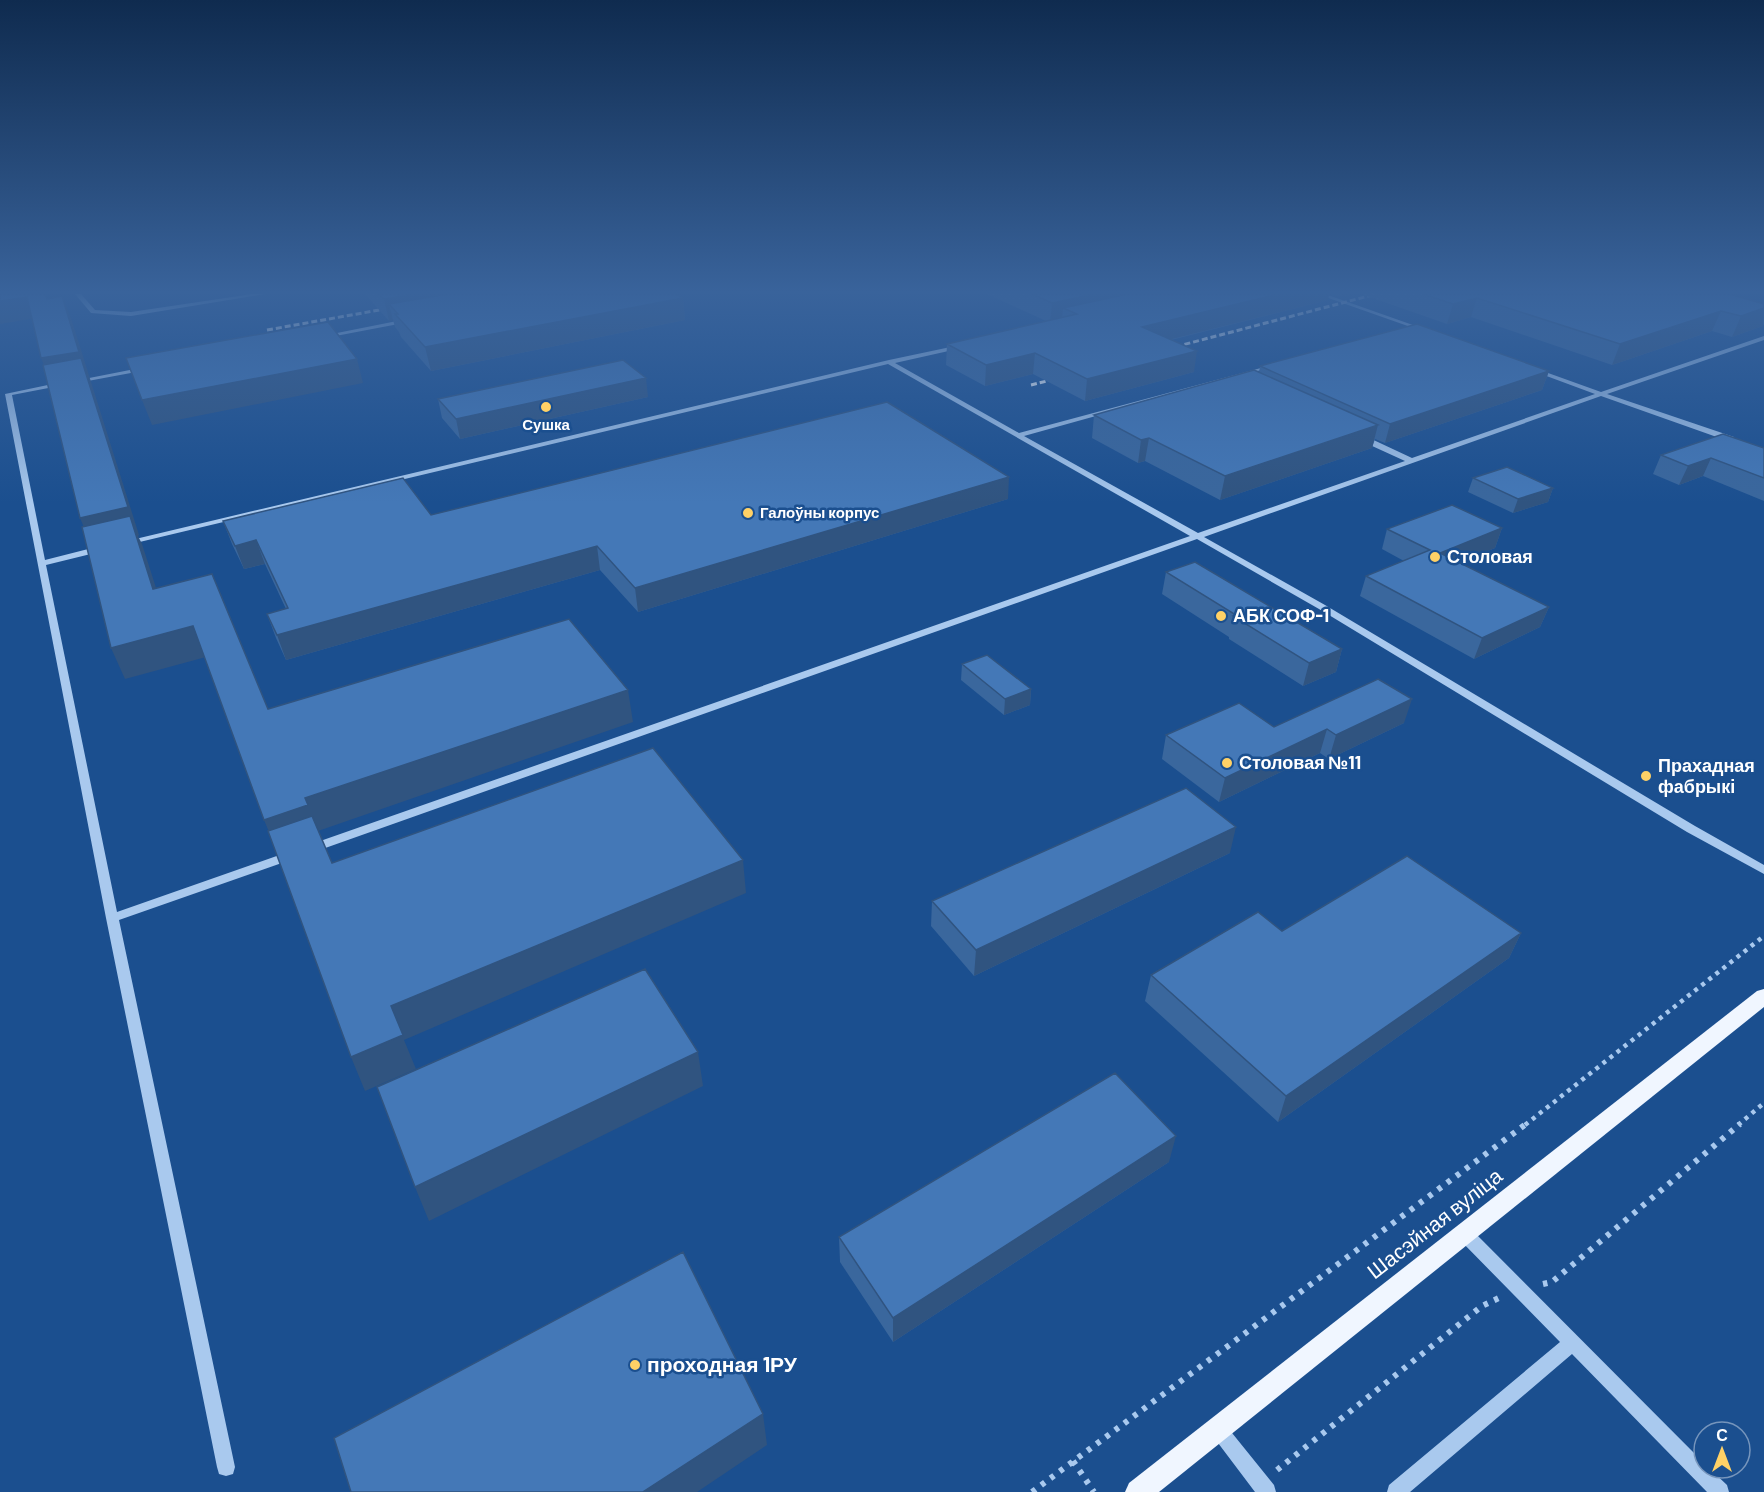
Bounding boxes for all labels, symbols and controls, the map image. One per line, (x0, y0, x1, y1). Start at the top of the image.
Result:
marker: Сушка (539, 400, 553, 414)
place label: Сушка (522, 415, 570, 433)
place label: Галоўны корпус (760, 503, 879, 521)
marker: Галоўны корпус (741, 506, 755, 520)
place label: Столовая (1447, 545, 1533, 567)
marker: Столовая (1428, 550, 1442, 564)
place label: АБК СОФ-1 (1233, 604, 1329, 626)
marker: АБК СОФ-1 (1214, 609, 1228, 623)
place label: Столовая №11 (1239, 751, 1361, 773)
place label: Прахадная фабрыкі (1658, 754, 1755, 797)
marker: Столовая №11 (1220, 756, 1234, 770)
marker: Прахадная фабрыкі (1639, 769, 1653, 783)
street label: Шасэйная вуліца (1362, 1162, 1507, 1283)
place label: проходная 1РУ (647, 1351, 798, 1376)
marker: проходная 1РУ (628, 1358, 642, 1372)
north arrow (1692, 1420, 1752, 1480)
text: С (1716, 1425, 1728, 1444)

